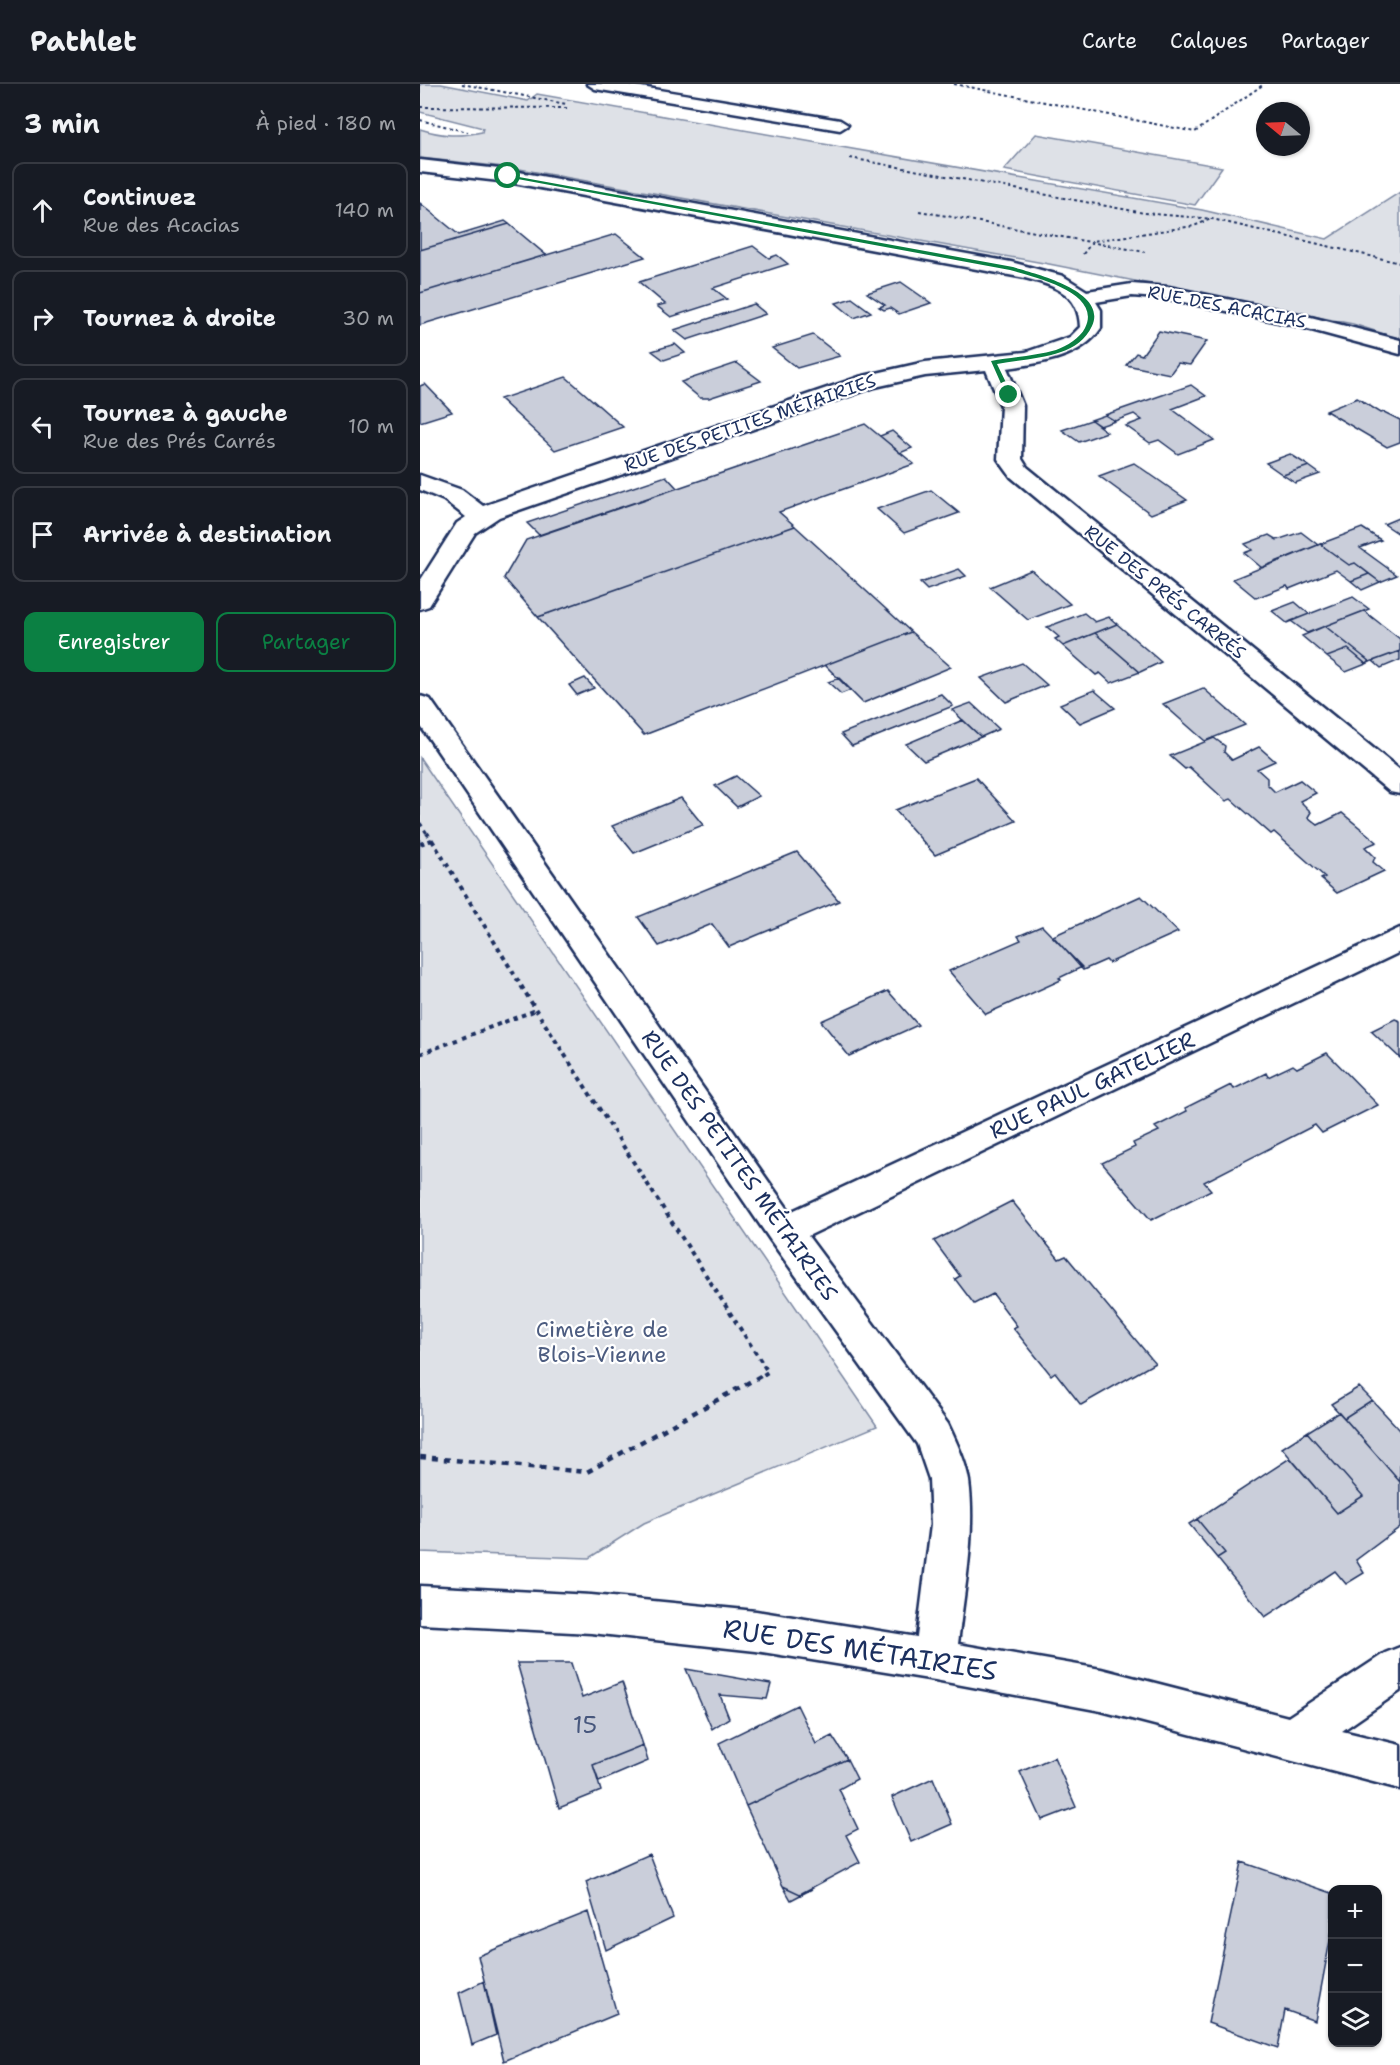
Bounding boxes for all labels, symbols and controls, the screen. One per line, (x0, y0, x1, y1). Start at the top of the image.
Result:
text: Pathlet (30, 22, 137, 60)
text: Carte (1082, 27, 1137, 55)
text: Calques (1170, 27, 1248, 55)
text: Partager (1281, 27, 1370, 55)
north arrow (1256, 102, 1310, 156)
text: 3 min (24, 106, 100, 141)
text: À pied · 180 m (255, 110, 396, 136)
route start (494, 162, 520, 188)
text: Continuez (83, 183, 196, 212)
icon: ahead (26, 194, 59, 227)
text: 140 m (335, 197, 394, 223)
text: Rue des Acacias (83, 212, 240, 238)
street label: RUE DES ACACIAS (1146, 280, 1308, 334)
icon: right (26, 302, 59, 335)
text: Tournez à droite (83, 304, 276, 333)
text: 30 m (342, 305, 394, 331)
street label: RUE DES PETITES MÉTAIRIES (621, 369, 879, 477)
route end (995, 381, 1021, 407)
text: Tournez à gauche (83, 399, 288, 428)
icon: left (26, 410, 59, 443)
text: 10 m (348, 413, 394, 439)
text: Rue des Prés Carrés (83, 428, 276, 454)
icon: arrive (26, 518, 59, 551)
text: Arrivée à destination (83, 520, 331, 549)
street label: RUE DES PRÉS CARRÉS (1079, 520, 1251, 664)
button: Enregistrer (24, 612, 204, 672)
button: Partager (216, 612, 396, 672)
street label: RUE DES PETITES MÉTAIRIES (635, 1024, 844, 1306)
street label: RUE PAUL GATELIER (985, 1025, 1199, 1146)
park label: Cimetière de Blois-Vienne (536, 1315, 668, 1369)
street label: RUE DES MÉTAIRIES (720, 1610, 1000, 1689)
house number: 15 (573, 1709, 597, 1741)
map controls (1328, 1885, 1382, 2047)
button: + (1328, 1885, 1382, 1939)
button: − (1328, 1939, 1382, 1993)
button: layers (1328, 1993, 1382, 2047)

